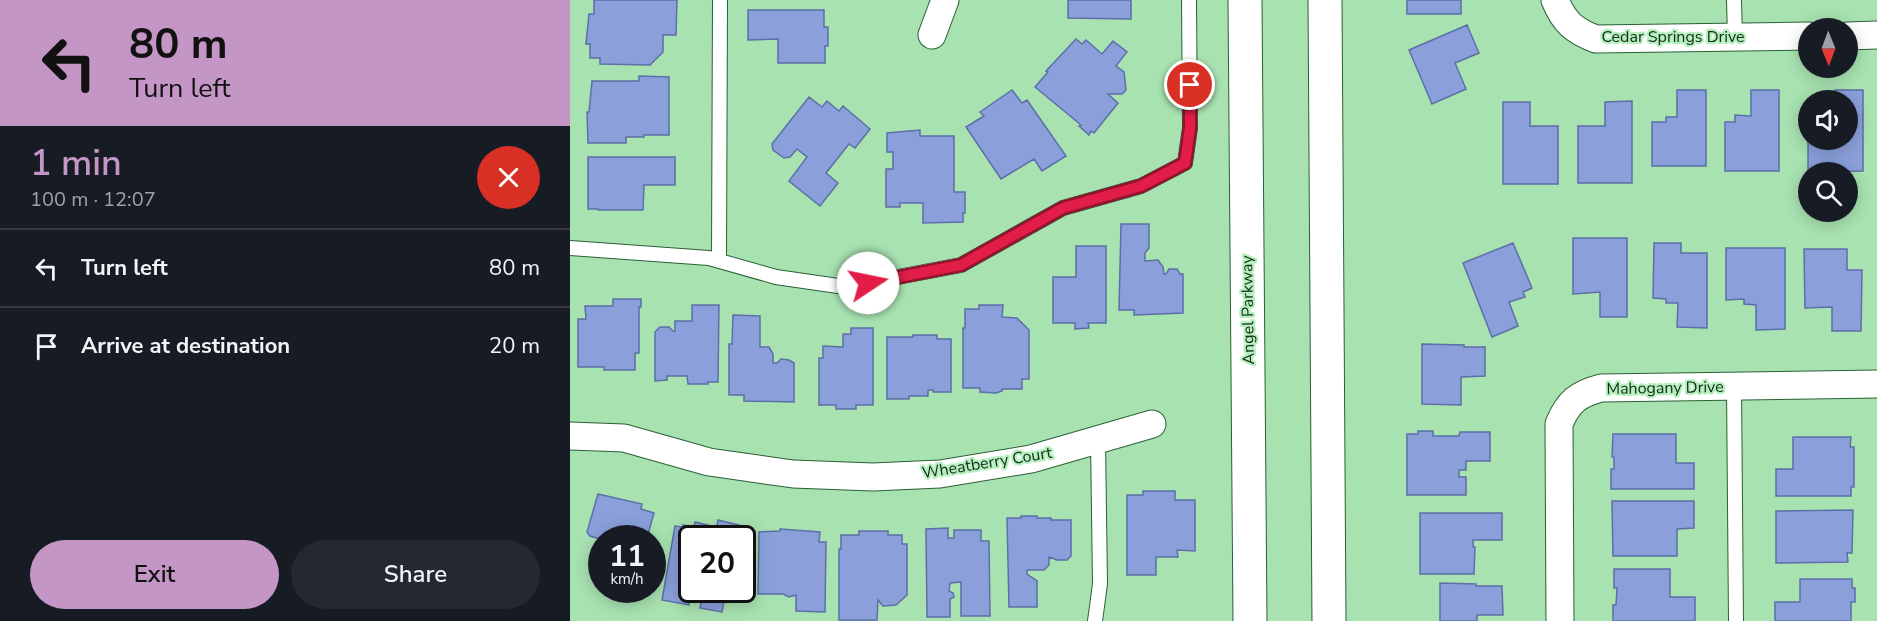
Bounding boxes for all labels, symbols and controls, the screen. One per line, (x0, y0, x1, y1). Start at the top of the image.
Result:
text: 80 m (129, 16, 228, 73)
north arrow (1798, 18, 1858, 78)
map controls (1798, 18, 1858, 222)
icon: left (30, 24, 108, 102)
street label: Cedar Springs Drive (1601, 26, 1745, 48)
pin (1164, 59, 1215, 110)
icon: arrive (1173, 68, 1206, 101)
text: Turn left (129, 70, 230, 107)
button: sound (1798, 90, 1858, 150)
text: 1 min (30, 139, 122, 188)
button: close (477, 146, 540, 209)
button: search (1798, 162, 1858, 222)
text: 100 m · 12:07 (30, 186, 156, 213)
position arrow (836, 251, 900, 315)
icon: left (30, 252, 63, 285)
text: Turn left (81, 253, 168, 283)
text: 80 m (489, 253, 540, 283)
street label: Angel Parkway (1236, 254, 1260, 365)
icon: arrive (30, 330, 63, 363)
text: Arrive at destination (81, 331, 290, 361)
text: 20 m (489, 331, 540, 361)
street label: Mahogany Drive (1606, 376, 1724, 400)
street label: Wheatberry Court (920, 442, 1054, 484)
speed limit sign: 20 (678, 525, 756, 603)
text: 11 (609, 536, 645, 577)
button: Exit (30, 540, 279, 609)
button: Share (291, 540, 540, 609)
text: km/h (610, 569, 644, 589)

